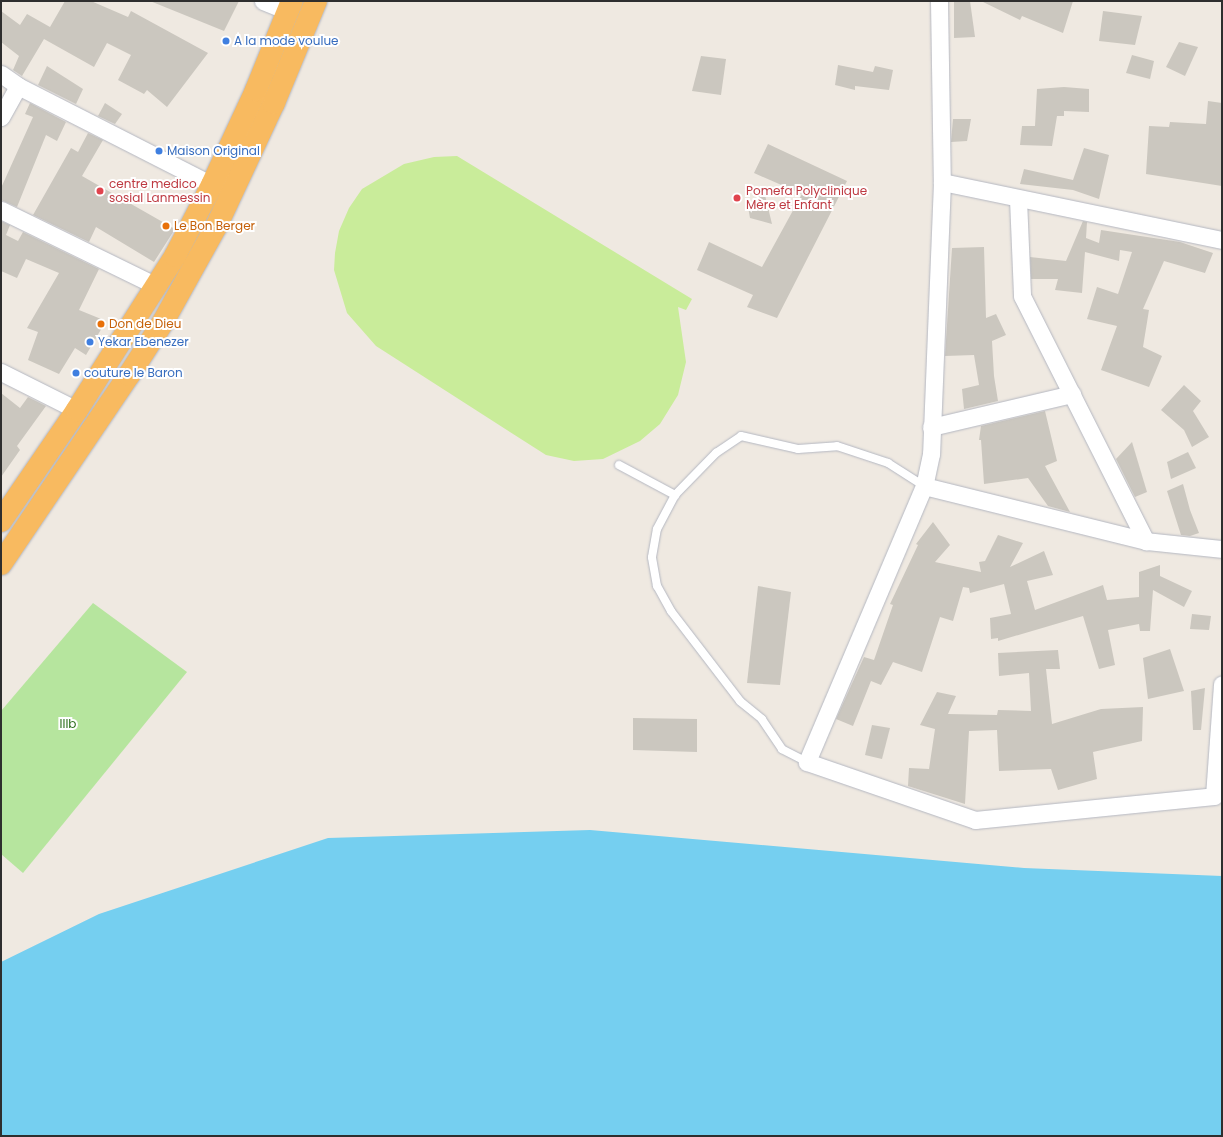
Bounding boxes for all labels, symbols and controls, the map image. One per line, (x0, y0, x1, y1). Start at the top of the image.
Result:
place label: A la mode voulue (234, 34, 339, 48)
marker: A la mode voulue (221, 36, 231, 46)
place label: Maison Original (167, 144, 260, 158)
marker: Maison Original (154, 146, 164, 156)
place label: centre medico sosial Lanmessin (109, 177, 210, 205)
place label: Pomefa Polyclinique Mère et Enfant (746, 184, 867, 212)
marker: centre medico sosial Lanmessin (94, 185, 106, 197)
marker: Pomefa Polyclinique Mère et Enfant (731, 192, 743, 204)
place label: Le Bon Berger (174, 219, 255, 233)
marker: Le Bon Berger (161, 221, 171, 231)
place label: Don de Dieu (109, 317, 181, 331)
marker: Don de Dieu (96, 319, 106, 329)
place label: Yekar Ebenezer (98, 335, 189, 349)
marker: Yekar Ebenezer (85, 337, 95, 347)
place label: couture le Baron (84, 366, 183, 380)
marker: couture le Baron (71, 368, 81, 378)
park label: IIIb (60, 717, 76, 731)

